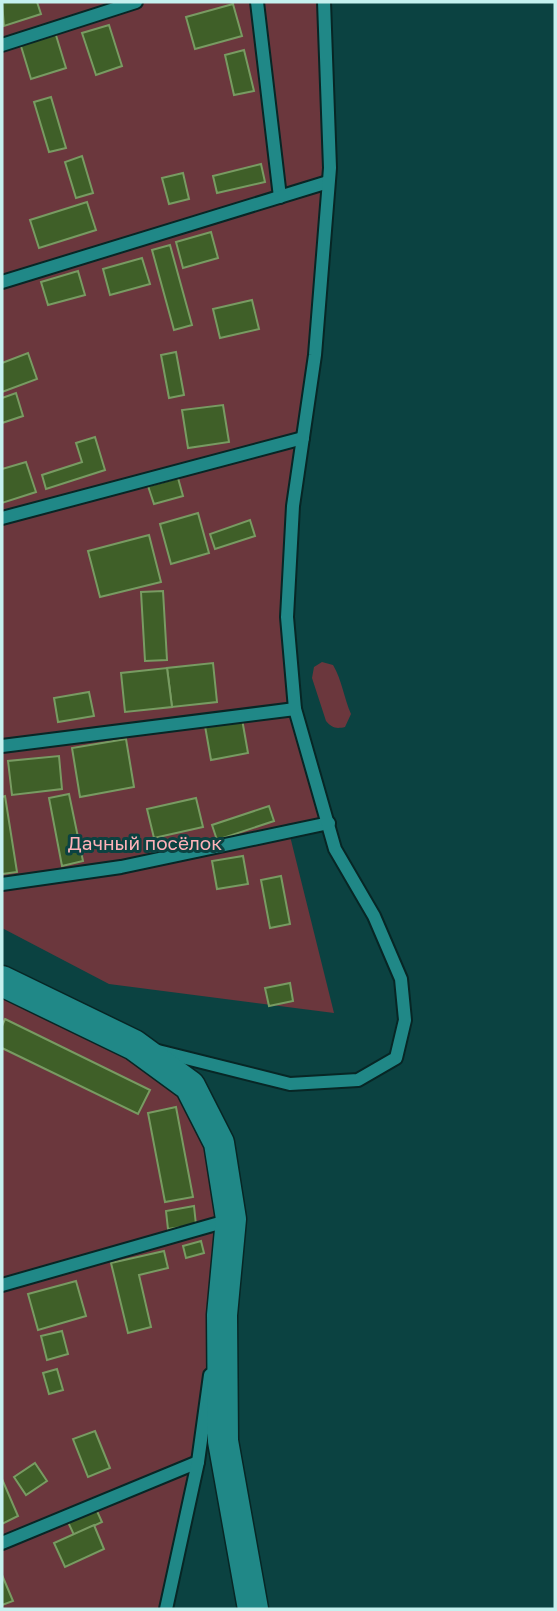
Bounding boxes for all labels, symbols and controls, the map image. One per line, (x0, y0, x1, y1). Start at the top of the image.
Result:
park label: Дачный посёлок (68, 831, 222, 854)

